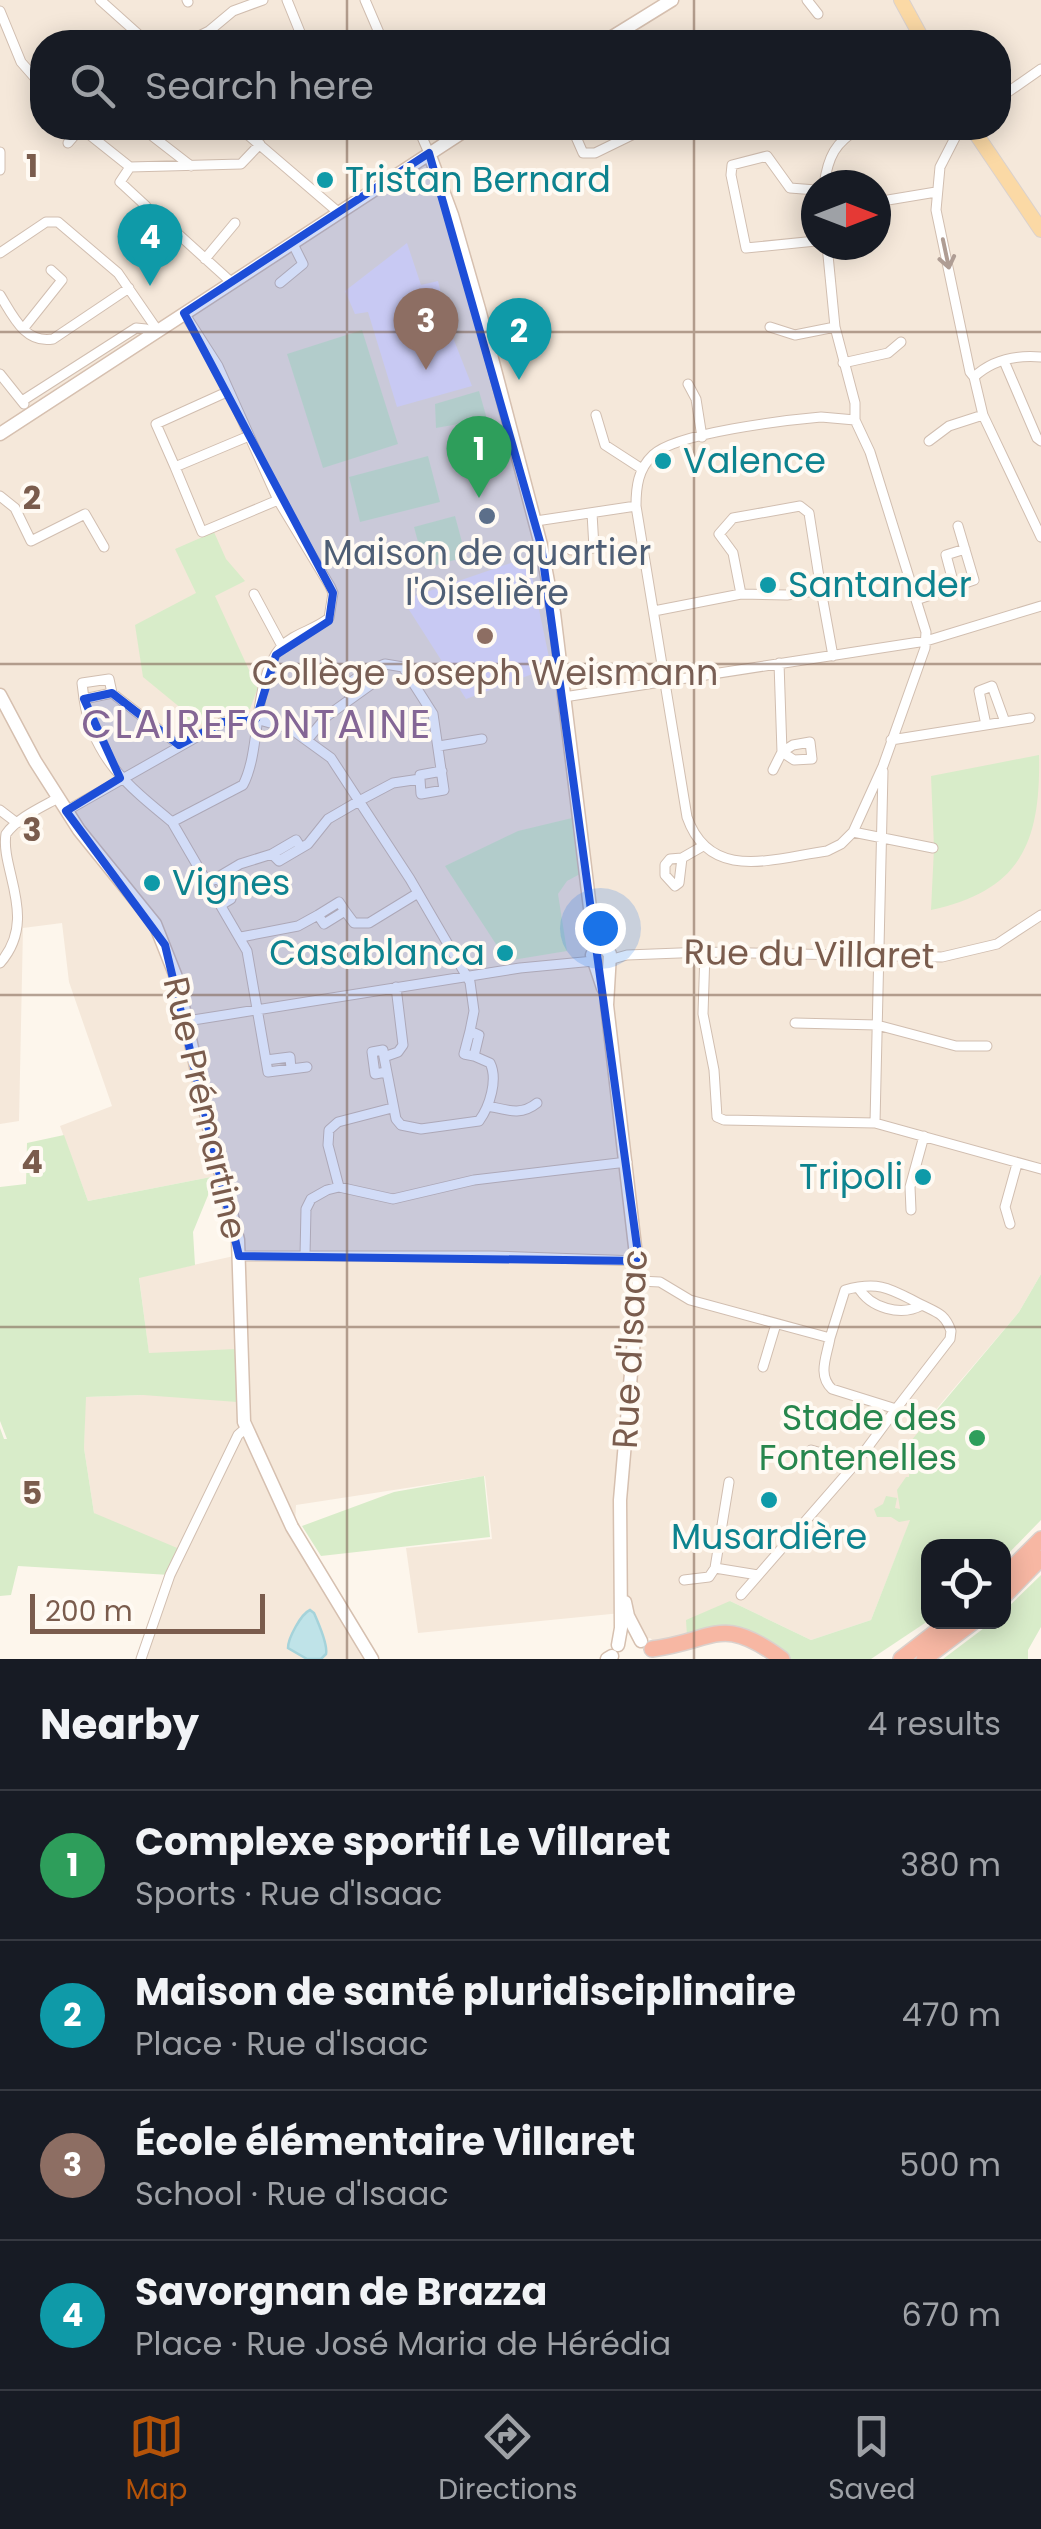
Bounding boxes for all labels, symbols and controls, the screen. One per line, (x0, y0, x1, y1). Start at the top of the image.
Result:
search box (30, 30, 1011, 140)
icon: search (65, 58, 120, 113)
text: Search here (145, 59, 374, 112)
text: 1 (26, 143, 38, 188)
place label: Tristan Bernard (345, 155, 611, 204)
marker: Tristan Bernard (314, 169, 336, 191)
north arrow (801, 170, 891, 260)
pin: 4 (118, 204, 182, 286)
one-way arrow (937, 237, 956, 269)
pin: 3 (394, 288, 458, 370)
pin: 2 (486, 298, 552, 380)
pin: 1 (446, 416, 512, 498)
place label: Valence (683, 436, 826, 485)
marker: Valence (652, 450, 674, 472)
text: 2 (23, 475, 41, 520)
marker: Maison de quartier l'Oiselière (476, 505, 498, 527)
place label: Maison de quartier l'Oiselière (323, 528, 651, 617)
place label: Santander (788, 560, 972, 609)
marker: Santander (757, 574, 779, 596)
marker: Collège Joseph Weismann (474, 625, 496, 647)
place label: Collège Joseph Weismann (252, 648, 718, 697)
district label: CLAIREFONTAINE (81, 696, 433, 752)
text: 3 (22, 807, 42, 852)
place label: Vignes (172, 858, 290, 907)
marker: Vignes (141, 872, 163, 894)
your location (575, 903, 626, 954)
street label: Rue du Villaret (683, 927, 935, 980)
place label: Casablanca (269, 928, 485, 977)
marker: Casablanca (494, 942, 516, 964)
street label: Rue Prémartine (151, 972, 259, 1244)
text: 4 (21, 1139, 43, 1184)
place label: Tripoli (799, 1152, 903, 1201)
marker: Tripoli (912, 1166, 934, 1188)
street label: Rue d'Isaac (600, 1248, 659, 1450)
place label: Stade des Fontenelles (759, 1393, 957, 1482)
marker: Stade des Fontenelles (966, 1427, 988, 1449)
text: 5 (22, 1470, 42, 1515)
marker: Musardière (758, 1489, 780, 1511)
place label: Musardière (671, 1512, 867, 1561)
map controls (921, 1539, 1011, 1629)
button: locate (921, 1539, 1011, 1629)
scale bar (30, 1589, 265, 1634)
text: 200 m (45, 1592, 133, 1631)
text: Nearby (40, 1695, 199, 1754)
text: 4 results (867, 1701, 1001, 1746)
text: Complexe sportif Le Villaret (135, 1815, 670, 1868)
text: 1 (66, 1842, 79, 1887)
text: 380 m (900, 1842, 1001, 1887)
text: Sports · Rue d'Isaac (135, 1871, 442, 1916)
text: Maison de santé pluridisciplinaire (135, 1965, 796, 2018)
text: 2 (63, 1992, 82, 2037)
text: 470 m (902, 1992, 1001, 2037)
text: Place · Rue d'Isaac (135, 2021, 428, 2066)
text: École élémentaire Villaret (135, 2115, 635, 2168)
text: 3 (63, 2142, 82, 2187)
text: 500 m (899, 2142, 1001, 2187)
text: School · Rue d'Isaac (135, 2171, 449, 2216)
text: Savorgnan de Brazza (135, 2265, 547, 2318)
text: 4 (62, 2292, 83, 2337)
text: 670 m (902, 2292, 1001, 2337)
text: Place · Rue José Maria de Hérédia (135, 2321, 671, 2366)
tab: Map (125, 2409, 187, 2511)
tab: Directions (438, 2409, 577, 2511)
tab: Saved (828, 2409, 916, 2511)

